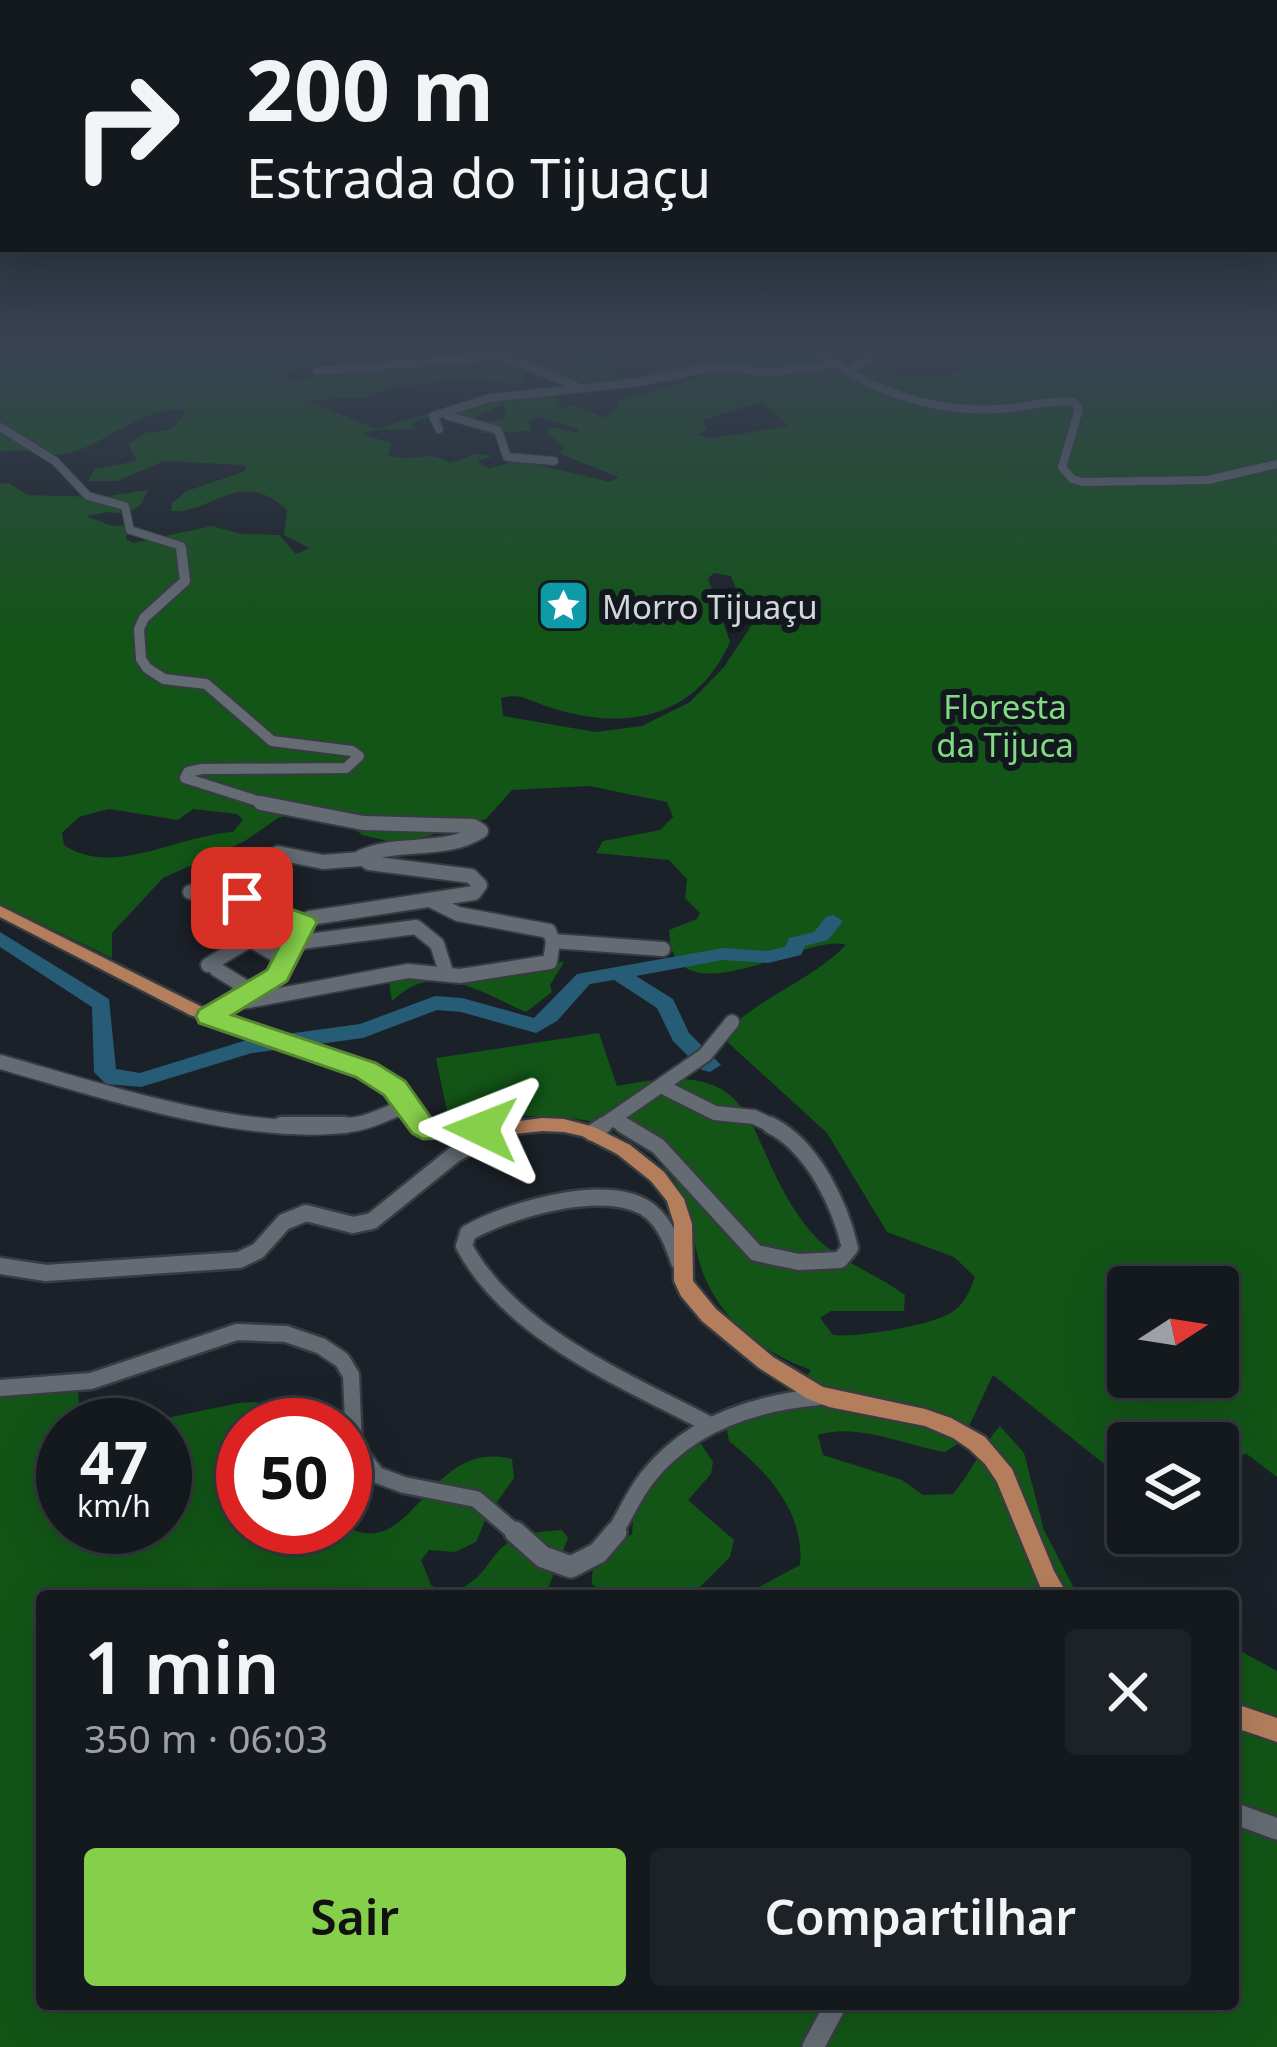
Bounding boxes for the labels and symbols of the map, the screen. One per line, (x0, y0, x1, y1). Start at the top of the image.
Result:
place icon: Morro Tijuaçu (535, 578, 591, 634)
place label: Morro Tijuaçu (602, 584, 818, 629)
park label: Floresta da Tijuca (936, 684, 1074, 767)
pin (191, 847, 293, 949)
position arrow (418, 1066, 544, 1192)
north arrow (1107, 1266, 1239, 1398)
speed limit sign: 50 (216, 1398, 372, 1554)

